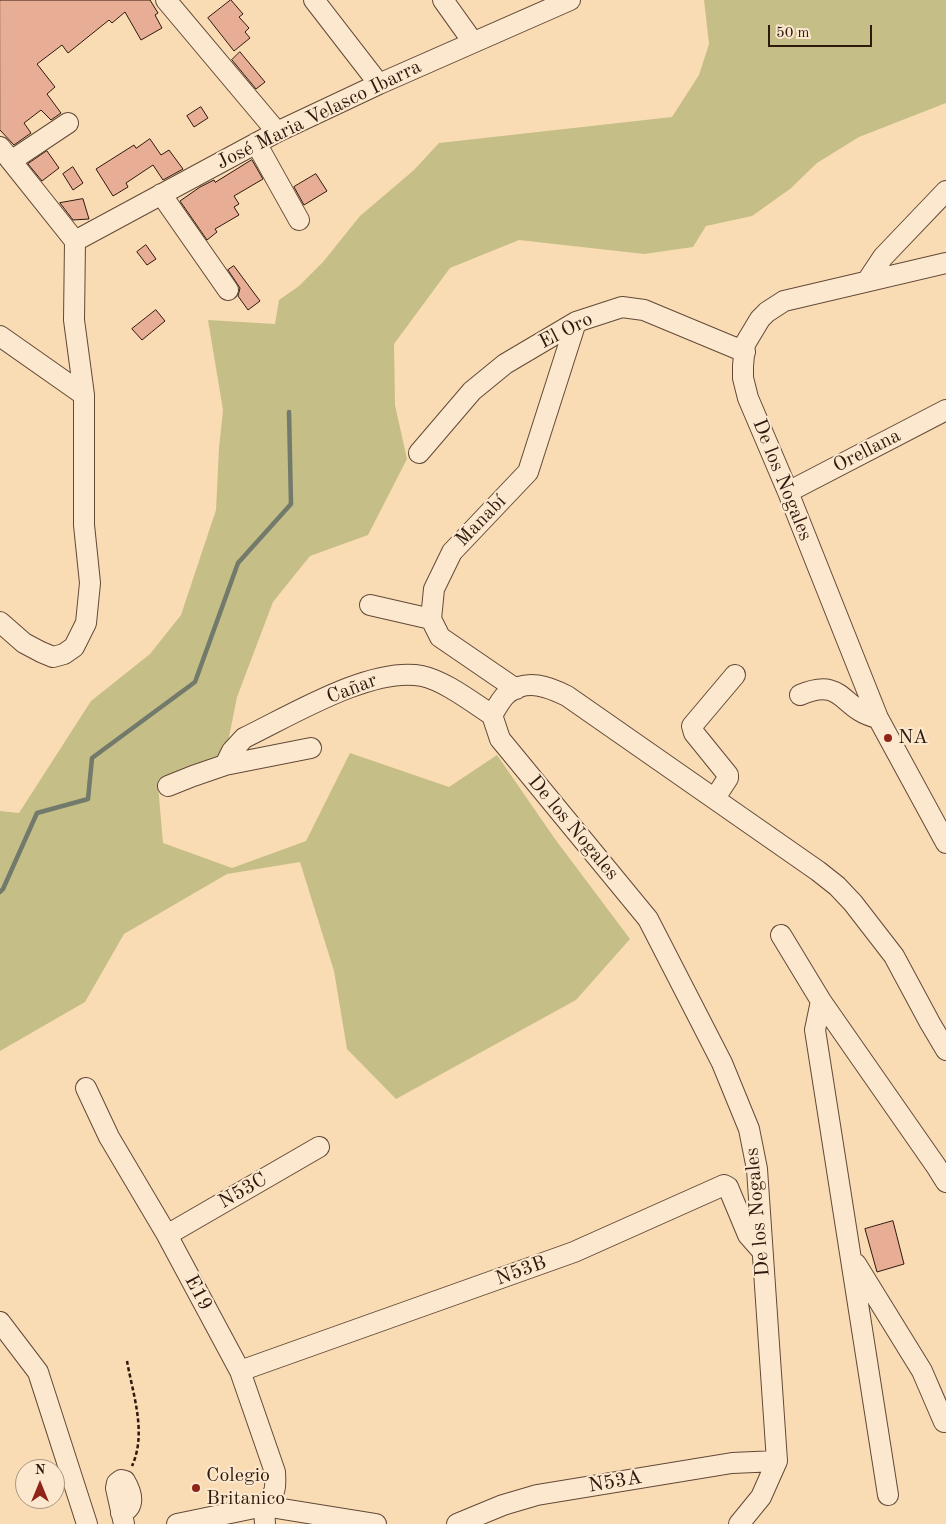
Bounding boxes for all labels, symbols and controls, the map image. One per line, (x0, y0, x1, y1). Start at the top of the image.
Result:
scale bar (771, 15, 875, 47)
text: 50 m (776, 26, 810, 41)
street label: José Maria Velasco Ibarra (213, 55, 425, 175)
street label: El Oro (535, 307, 597, 355)
street label: De los Nogales (747, 416, 817, 544)
street label: Orellana (829, 424, 905, 478)
street label: Manabí (451, 490, 511, 552)
street label: Cañar (323, 668, 381, 710)
place label: NA (898, 726, 928, 750)
marker: NA (882, 732, 894, 744)
street label: De los Nogales (522, 771, 624, 885)
street label: De los Nogales (740, 1147, 776, 1277)
street label: N53C (214, 1168, 272, 1214)
street label: N53B (492, 1251, 550, 1291)
street label: E19 (179, 1271, 217, 1315)
north arrow (15, 1459, 65, 1509)
text: N (35, 1463, 45, 1477)
place label: Colegio Britanico (206, 1464, 285, 1511)
street label: N53A (586, 1466, 644, 1498)
marker: Colegio Britanico (190, 1482, 202, 1494)

